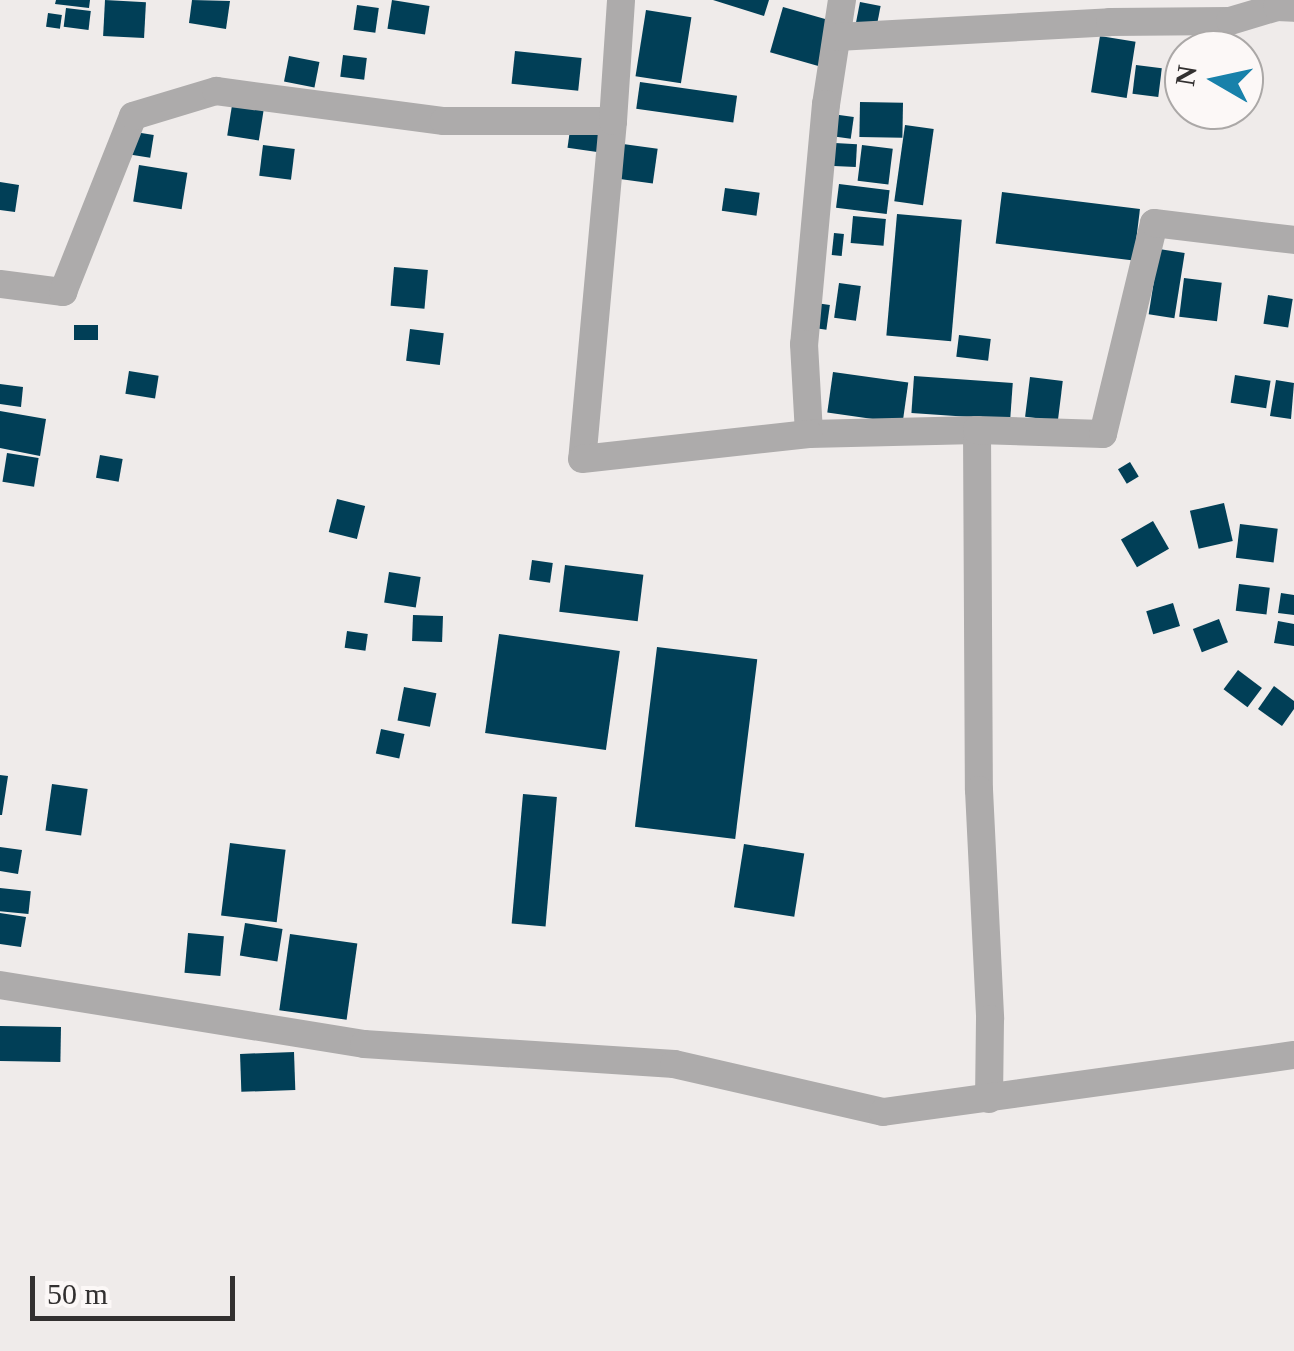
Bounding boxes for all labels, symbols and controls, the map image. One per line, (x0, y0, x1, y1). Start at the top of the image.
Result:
north arrow (1164, 30, 1264, 130)
text: N (1169, 63, 1203, 88)
scale bar (35, 1256, 240, 1318)
text: 50 m (47, 1277, 108, 1310)

